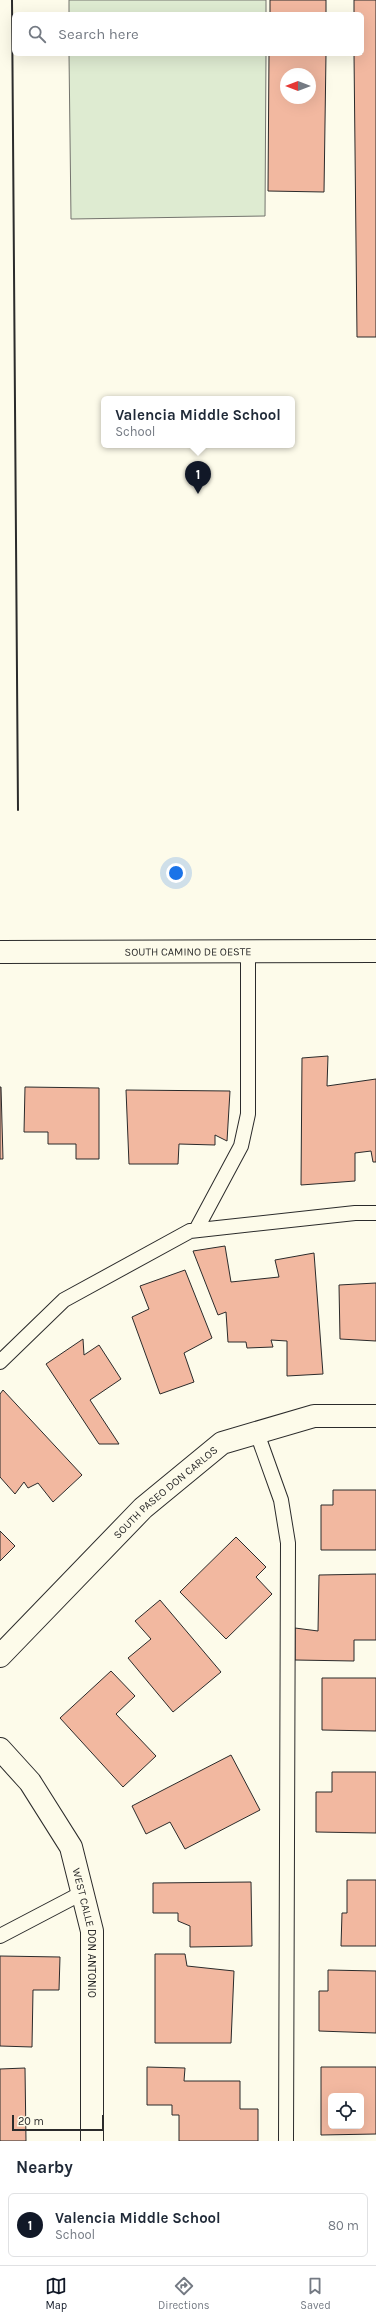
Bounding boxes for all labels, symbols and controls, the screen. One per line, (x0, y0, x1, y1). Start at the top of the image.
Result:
search box (12, 12, 364, 56)
icon: search (26, 23, 48, 45)
text: Search here (58, 25, 139, 43)
north arrow (280, 68, 316, 104)
popup (101, 396, 295, 448)
text: Valencia Middle School (115, 406, 281, 424)
text: School (115, 424, 155, 439)
pin: 1 (185, 461, 211, 494)
your location (166, 863, 186, 883)
street label: SOUTH CAMINO DE OESTE (125, 945, 251, 958)
street label: SOUTH PASEO DON CARLOS (111, 1443, 220, 1541)
street label: WEST CALLE DON ANTONIO (70, 1866, 99, 1998)
map controls (328, 2093, 364, 2129)
button: locate (328, 2093, 364, 2129)
scale bar (12, 2113, 104, 2132)
text: 20 m (18, 2115, 44, 2128)
text: Nearby (16, 2157, 73, 2177)
text: Valencia Middle School (55, 2209, 221, 2227)
text: 1 (28, 2218, 32, 2233)
text: 80 m (328, 2218, 359, 2233)
text: School (55, 2227, 95, 2242)
tab: Map (45, 2275, 67, 2312)
tab: Directions (158, 2275, 210, 2312)
tab: Saved (300, 2275, 331, 2312)

